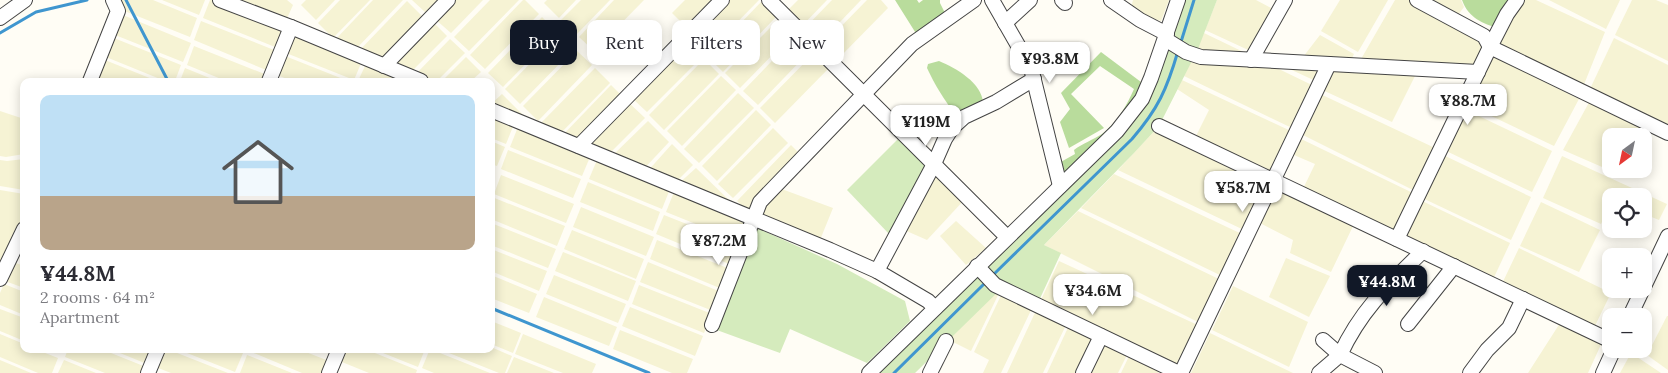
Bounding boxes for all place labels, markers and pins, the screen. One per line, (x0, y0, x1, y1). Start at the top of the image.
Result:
pin: ¥93.8M (1009, 42, 1091, 84)
pin: ¥88.7M (1427, 84, 1509, 126)
pin: ¥119M (891, 104, 961, 147)
pin: ¥58.7M (1202, 170, 1284, 213)
pin: ¥87.2M (678, 224, 760, 266)
pin: ¥44.8M (1346, 264, 1428, 307)
pin: ¥34.6M (1052, 274, 1134, 316)

